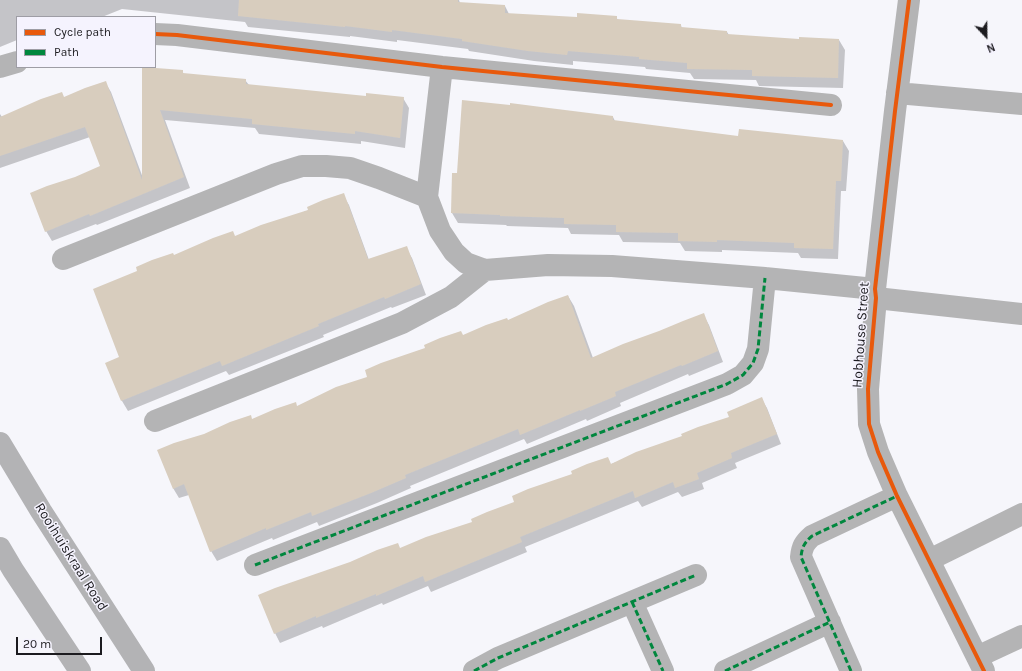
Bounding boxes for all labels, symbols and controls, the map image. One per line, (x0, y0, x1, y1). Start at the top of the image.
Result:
legend (16, 16, 156, 68)
north arrow (966, 16, 1006, 56)
text: Cycle path (54, 25, 111, 39)
text: N (985, 40, 997, 55)
text: Path (54, 45, 79, 59)
street label: Hobhouse Street (849, 281, 873, 389)
street label: Rooihuiskraal Road (31, 500, 111, 614)
scale bar (18, 629, 104, 655)
text: 20 m (23, 637, 51, 651)

